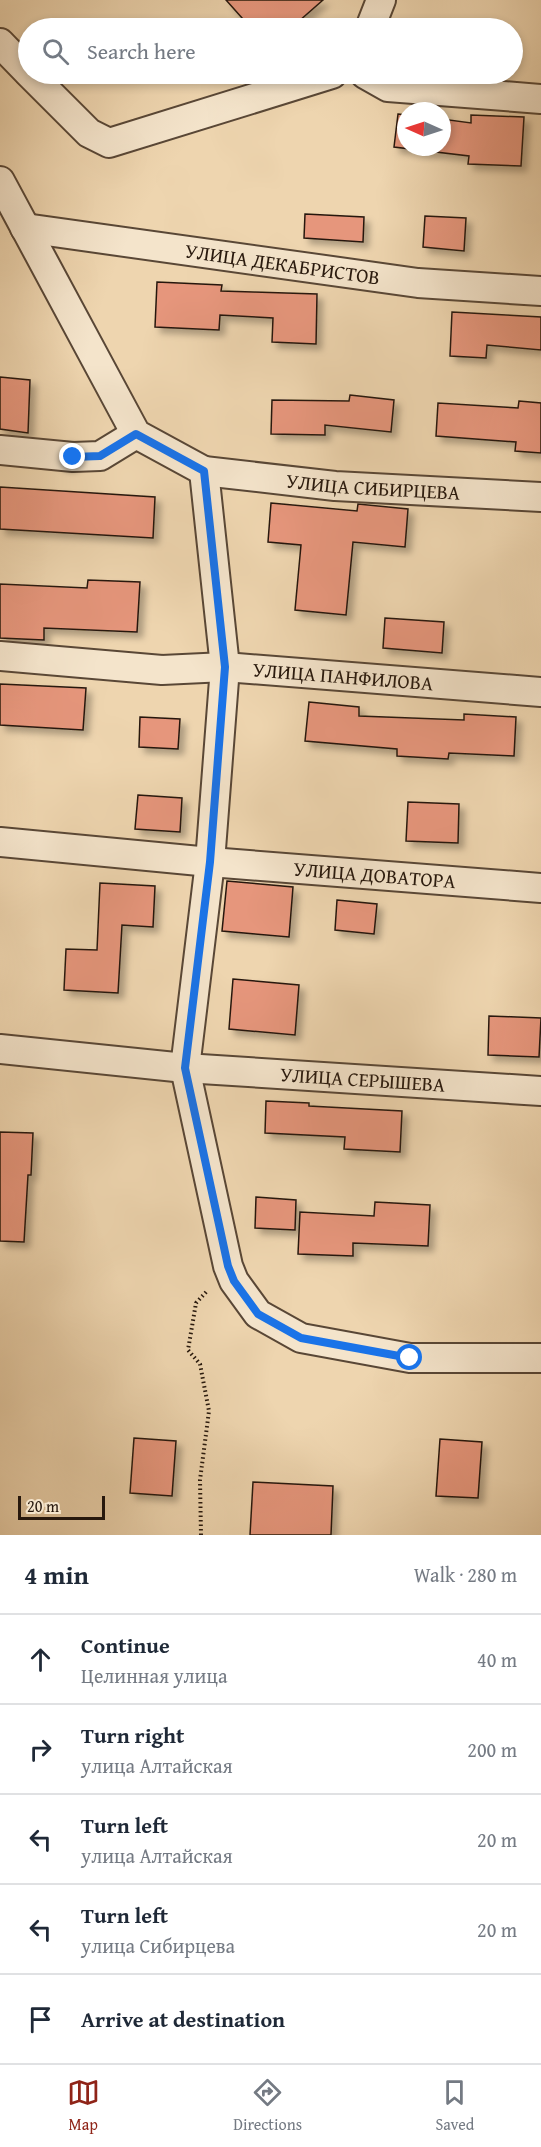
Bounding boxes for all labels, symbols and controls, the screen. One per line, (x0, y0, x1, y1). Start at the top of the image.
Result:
search box (18, 18, 523, 84)
icon: search (39, 35, 72, 68)
text: Search here (87, 35, 196, 67)
north arrow (397, 102, 451, 156)
street label: УЛИЦА ДЕКАБРИСТОВ (183, 236, 382, 292)
route end (59, 443, 85, 469)
street label: УЛИЦА СИБИРЦЕВА (285, 466, 461, 507)
street label: УЛИЦА ПАНФИЛОВА (252, 654, 434, 697)
street label: УЛИЦА ДОВАТОРА (292, 854, 457, 895)
street label: УЛИЦА СЕРЫШЕВА (279, 1059, 446, 1099)
route start (396, 1344, 422, 1370)
scale bar (18, 1493, 105, 1520)
text: 20 m (27, 1494, 59, 1518)
text: 4 min (24, 1555, 89, 1594)
text: Walk · 280 m (414, 1560, 517, 1589)
text: Continue (81, 1629, 170, 1661)
icon: ahead (24, 1643, 57, 1676)
text: 40 m (477, 1645, 517, 1674)
text: Целинная улица (81, 1661, 227, 1690)
text: Turn right (81, 1719, 184, 1751)
icon: right (24, 1733, 57, 1766)
text: 200 m (467, 1735, 517, 1764)
text: улица Алтайская (81, 1751, 233, 1780)
text: Turn left (81, 1809, 168, 1841)
icon: left (24, 1823, 57, 1856)
text: 20 m (477, 1825, 517, 1854)
text: улица Алтайская (81, 1841, 233, 1870)
text: Turn left (81, 1899, 168, 1931)
icon: left (24, 1913, 57, 1946)
text: 20 m (477, 1915, 517, 1944)
text: улица Сибирцева (81, 1931, 235, 1960)
icon: arrive (24, 2003, 57, 2036)
text: Arrive at destination (81, 2003, 285, 2035)
tab: Map (67, 2076, 100, 2136)
tab: Directions (233, 2076, 302, 2136)
tab: Saved (435, 2076, 474, 2136)

